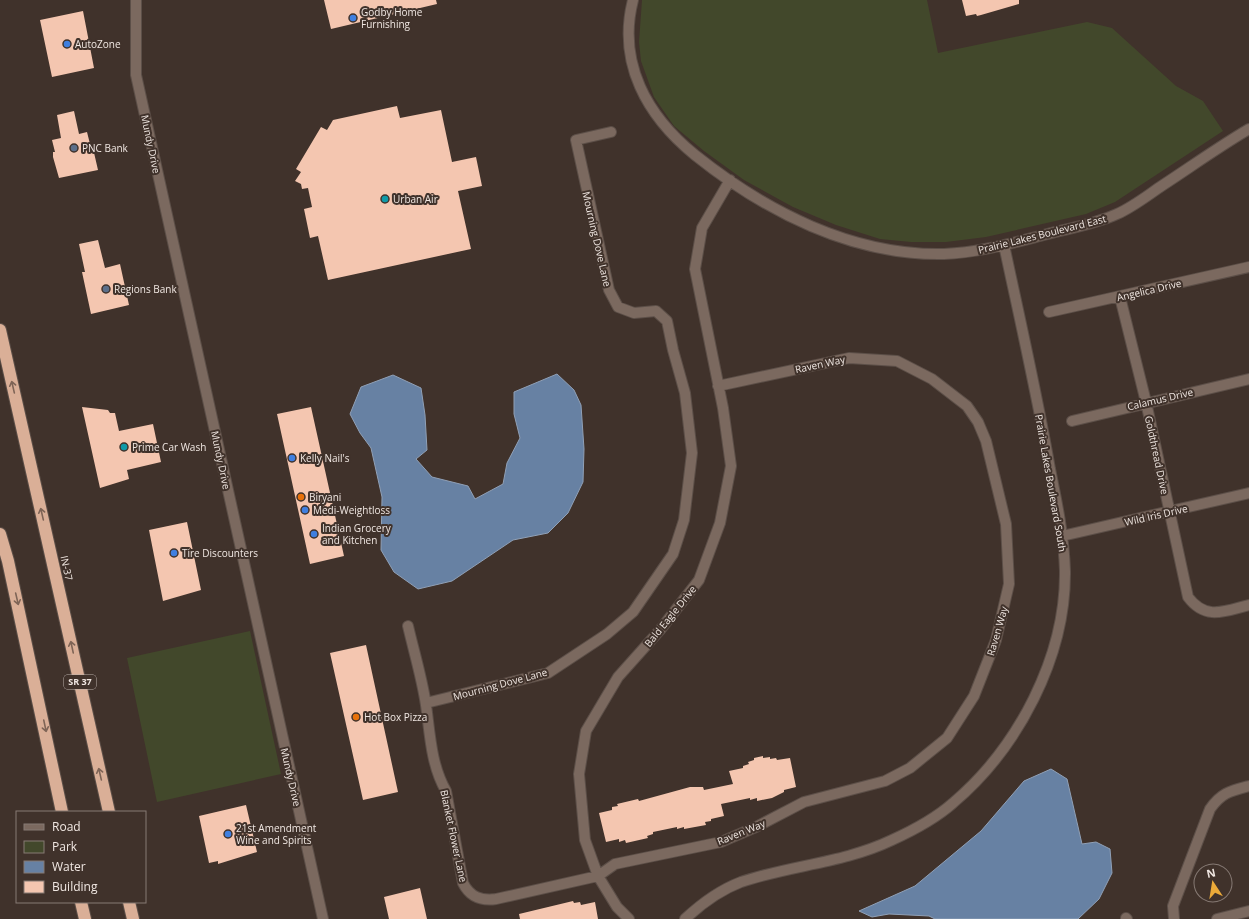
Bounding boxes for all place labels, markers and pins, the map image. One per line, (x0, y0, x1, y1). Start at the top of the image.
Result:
place label: Godby Home Furnishing (361, 5, 423, 31)
marker: Godby Home Furnishing (348, 13, 358, 23)
place label: AutoZone (75, 37, 121, 51)
marker: AutoZone (62, 39, 72, 49)
place label: PNC Bank (82, 141, 129, 155)
marker: PNC Bank (69, 143, 79, 153)
place label: Urban Air (393, 192, 438, 206)
marker: Urban Air (380, 194, 390, 204)
place label: Regions Bank (114, 282, 177, 296)
marker: Regions Bank (101, 284, 111, 294)
place label: Prime Car Wash (132, 440, 206, 454)
marker: Prime Car Wash (119, 442, 129, 452)
place label: Kelly Nail's (300, 451, 350, 465)
marker: Kelly Nail's (287, 453, 297, 463)
place label: Biryani (309, 490, 341, 504)
marker: Biryani (296, 492, 306, 502)
place label: Medi-Weightloss (313, 503, 390, 517)
marker: Medi-Weightloss (300, 505, 310, 515)
place label: Indian Grocery and Kitchen (322, 521, 392, 547)
marker: Indian Grocery and Kitchen (309, 529, 319, 539)
place label: Tire Discounters (182, 546, 258, 560)
marker: Tire Discounters (169, 548, 179, 558)
place label: Hot Box Pizza (364, 710, 427, 724)
marker: Hot Box Pizza (351, 712, 361, 722)
place label: 21st Amendment Wine and Spirits (236, 821, 317, 847)
marker: 21st Amendment Wine and Spirits (223, 829, 233, 839)

